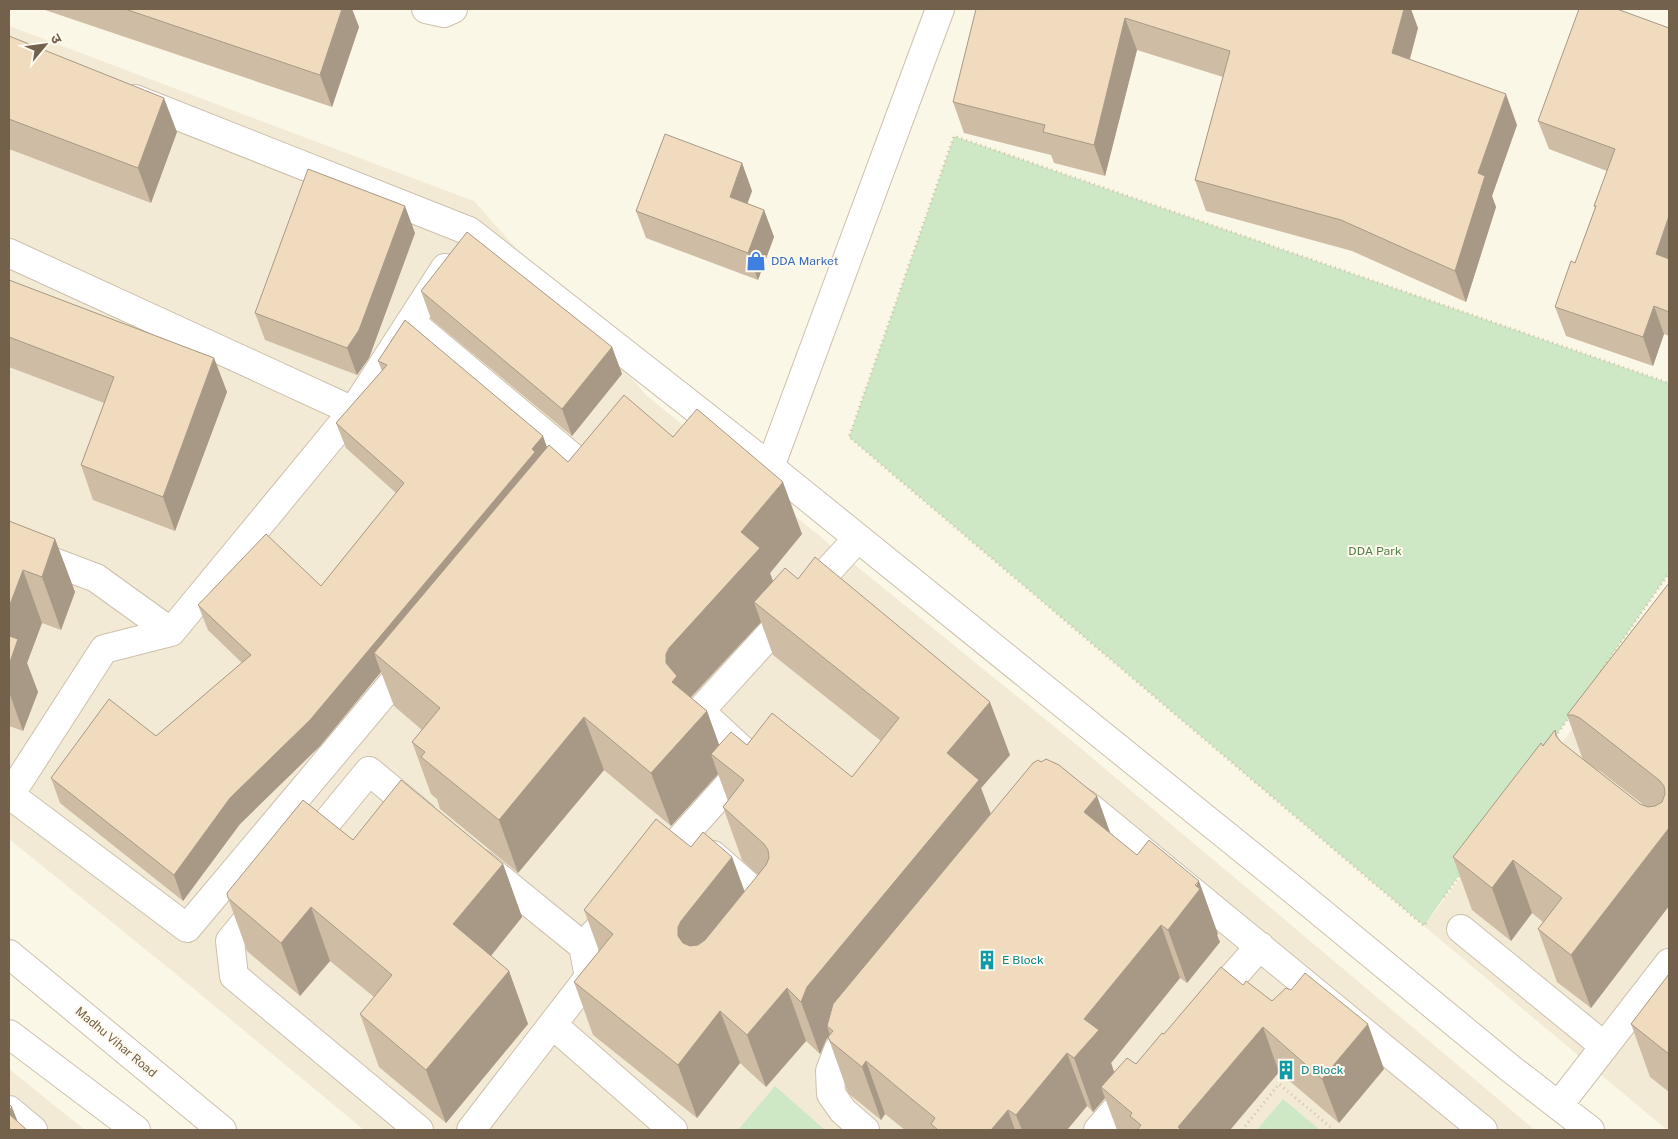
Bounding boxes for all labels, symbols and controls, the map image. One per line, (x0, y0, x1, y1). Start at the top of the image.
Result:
north arrow (20, 20, 70, 70)
text: उ (47, 31, 66, 47)
shop icon: DDA Market (745, 250, 767, 272)
place label: DDA Market (771, 254, 839, 268)
park label: DDA Park (1348, 544, 1402, 558)
building icon: E Block (976, 949, 998, 971)
place label: E Block (1002, 953, 1044, 967)
street label: Madhu Vihar Road (73, 1004, 159, 1080)
building icon: D Block (1275, 1059, 1297, 1081)
place label: D Block (1301, 1063, 1344, 1077)

